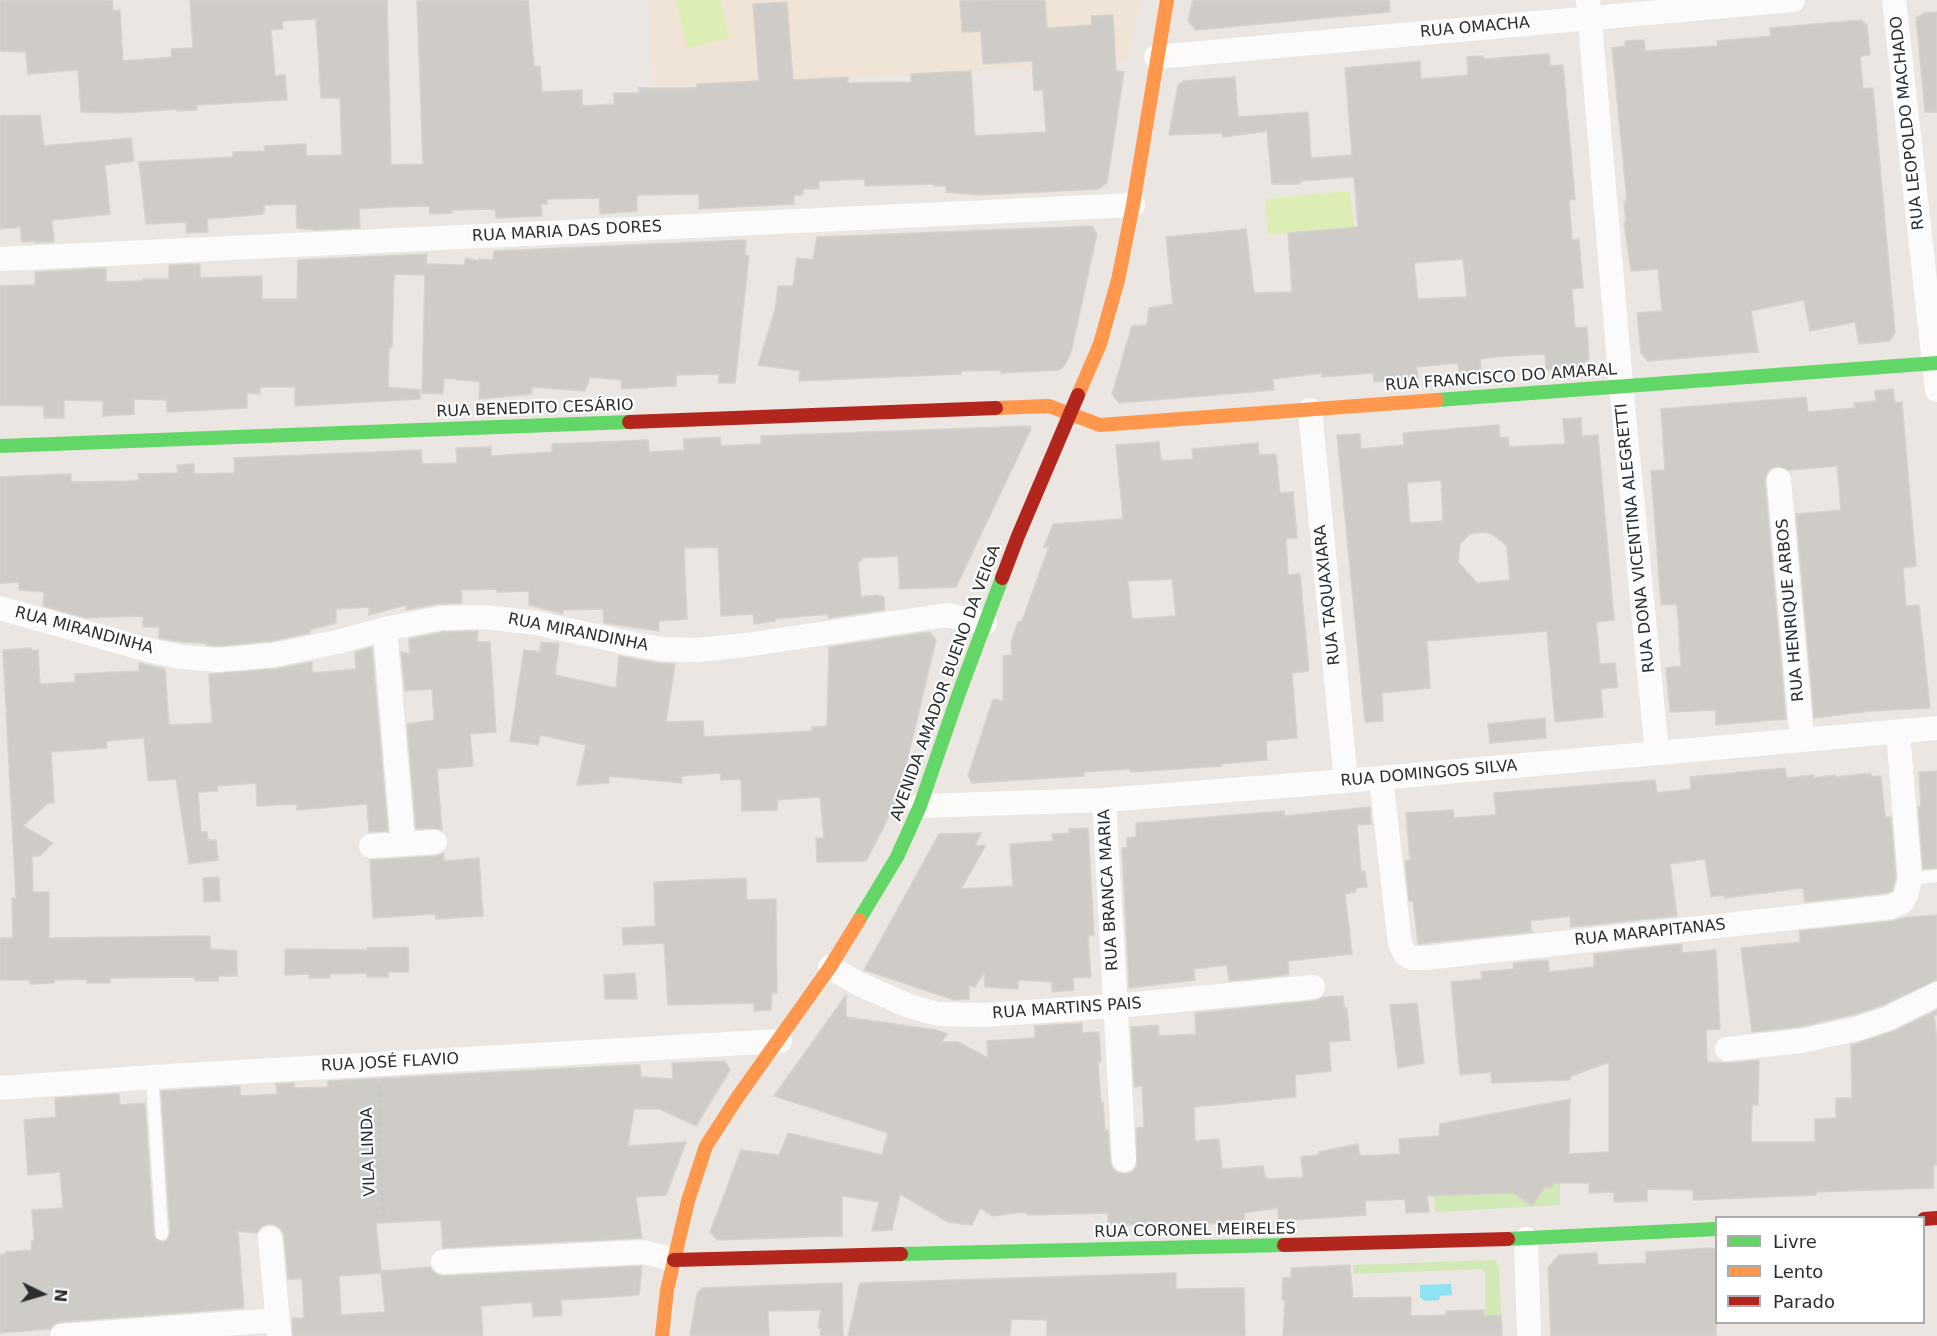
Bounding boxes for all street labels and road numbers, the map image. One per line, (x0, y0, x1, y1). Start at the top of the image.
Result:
street label: RUA OMACHA (1419, 14, 1531, 42)
street label: RUA LEOPOLDO MACHADO (1887, 15, 1929, 231)
street label: RUA MARIA DAS DORES (472, 217, 662, 247)
street label: RUA FRANCISCO DO AMARAL (1384, 360, 1618, 396)
street label: RUA BENEDITO CESÁRIO (436, 396, 634, 422)
street label: RUA DONA VICENTINA ALEGRETTI (1612, 402, 1660, 674)
street label: RUA HENRIQUE ARBOS (1773, 518, 1809, 702)
street label: RUA TAQUAXIARA (1311, 524, 1345, 666)
street label: AVENIDA AMADOR BUENO DA VEIGA (887, 542, 1005, 824)
street label: RUA MIRANDINHA (13, 603, 155, 659)
street label: RUA MIRANDINHA (506, 610, 650, 656)
street label: RUA DOMINGOS SILVA (1340, 757, 1518, 791)
street label: RUA BRANCA MARIA (1095, 809, 1123, 971)
street label: RUA MARAPITANAS (1573, 916, 1727, 950)
street label: RUA MARTINS PAIS (992, 994, 1142, 1024)
street label: RUA JOSÉ FLAVIO (320, 1050, 460, 1076)
street label: VILA LINDA (358, 1107, 380, 1197)
street label: RUA CORONEL MEIRELES (1094, 1220, 1296, 1242)

